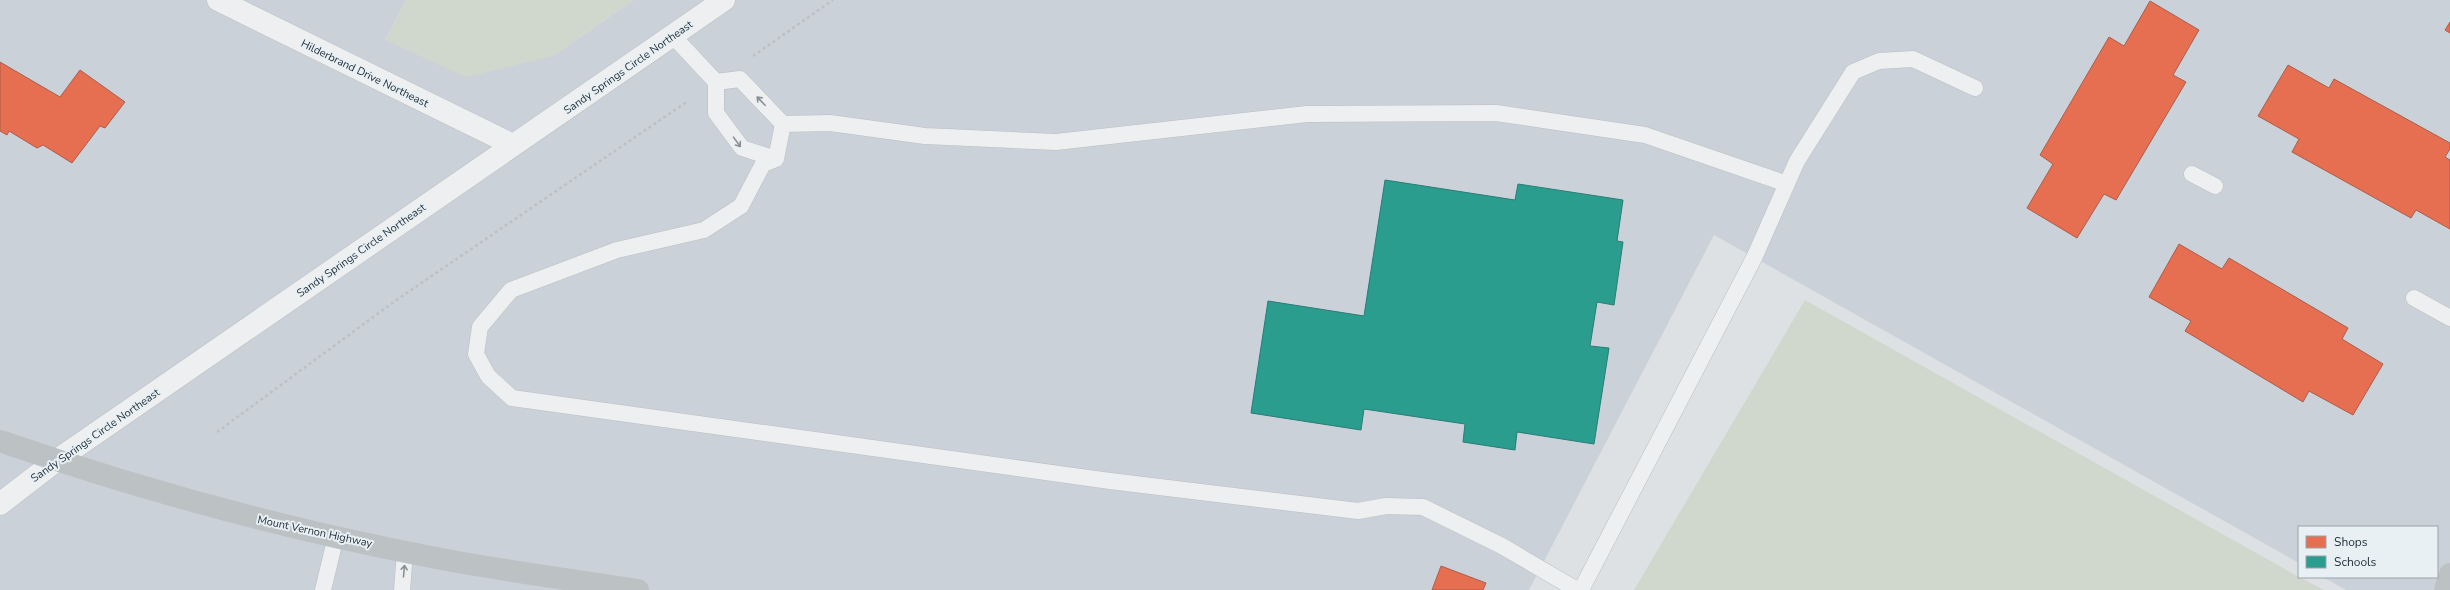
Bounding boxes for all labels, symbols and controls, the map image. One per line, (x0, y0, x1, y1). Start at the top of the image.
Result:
street label: Sandy Springs Circle Northeast (561, 17, 696, 118)
street label: Hilderbrand Drive Northeast (298, 36, 431, 111)
one-way arrow (757, 96, 766, 106)
one-way arrow (733, 136, 741, 147)
street label: Sandy Springs Circle Northeast (294, 200, 429, 301)
street label: Sandy Springs Circle Northeast (28, 385, 163, 486)
street label: Mount Vernon Highway (256, 512, 374, 551)
legend (2298, 526, 2438, 578)
text: Shops (2334, 534, 2368, 550)
text: Schools (2334, 554, 2377, 570)
one-way arrow (400, 565, 407, 578)

